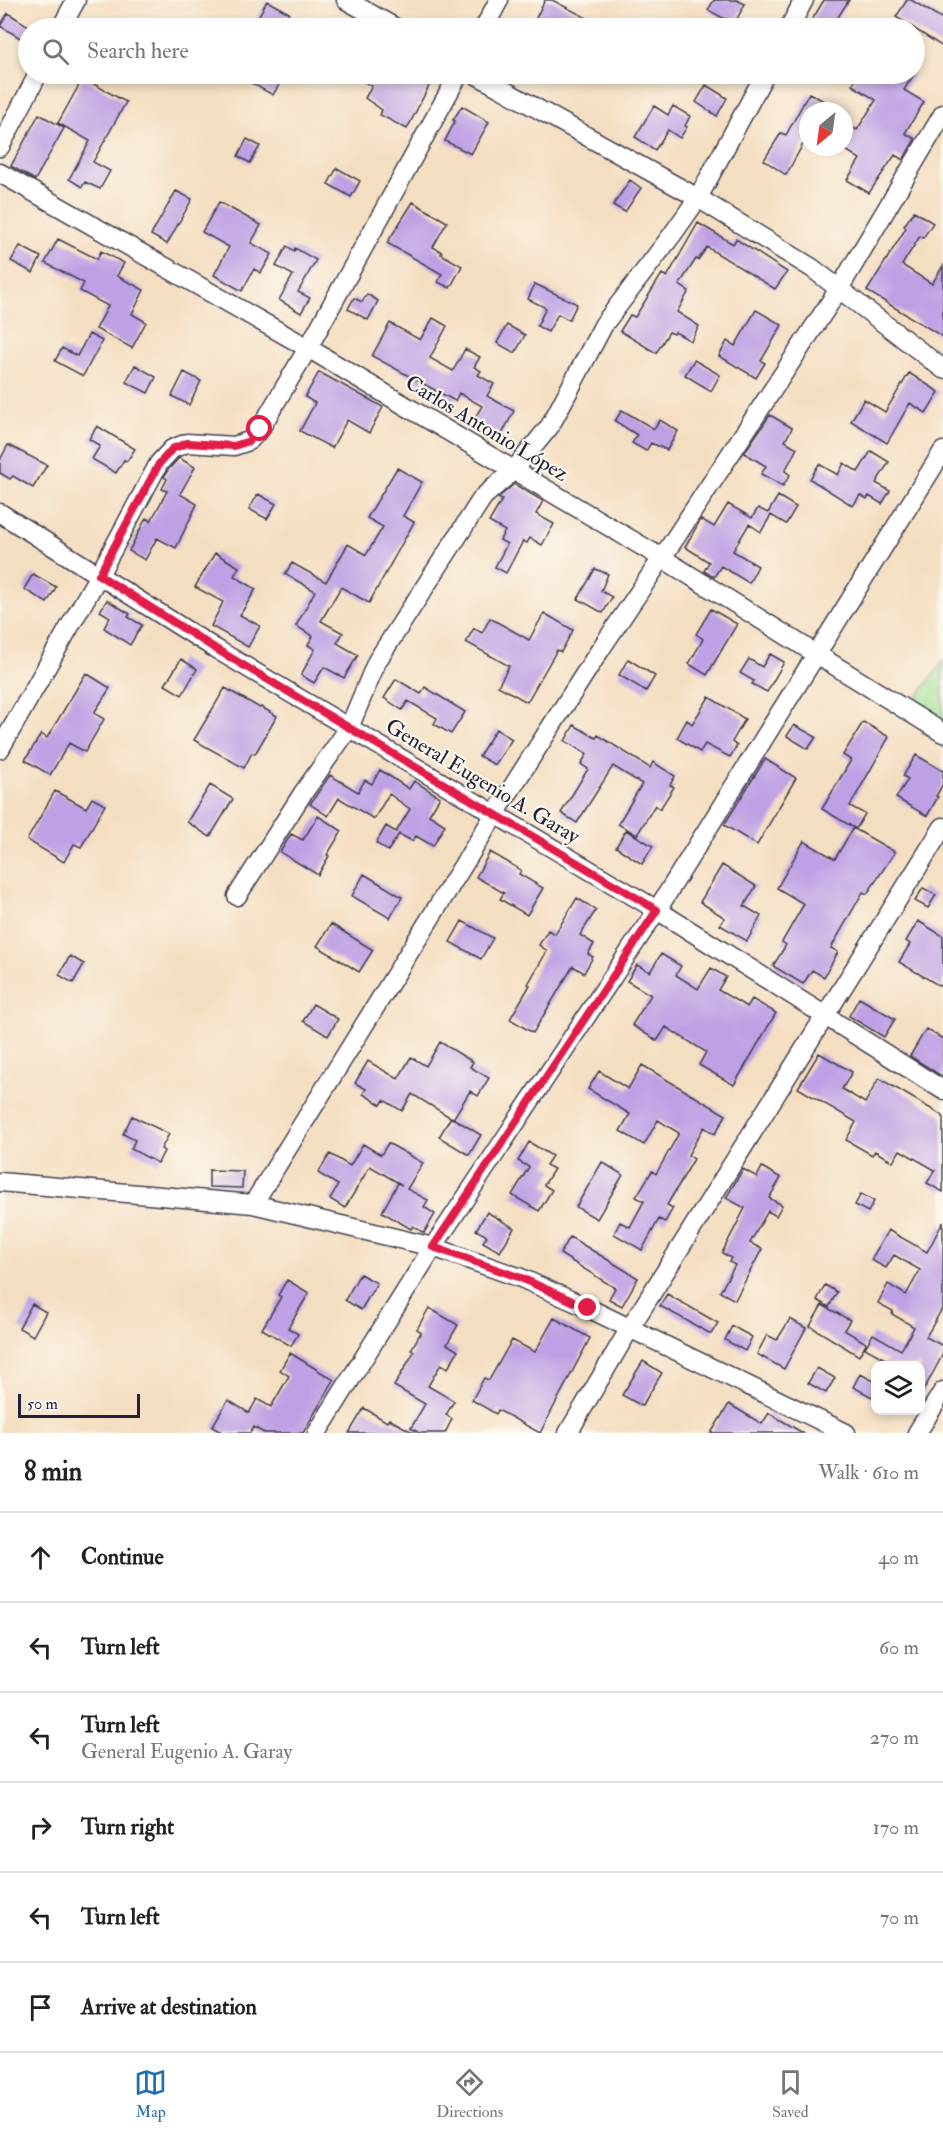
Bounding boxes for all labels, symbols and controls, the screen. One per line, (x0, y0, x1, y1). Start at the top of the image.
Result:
search box (18, 18, 925, 84)
icon: search (39, 35, 72, 68)
text: Search here (87, 37, 189, 65)
north arrow (799, 102, 853, 156)
street label: Carlos Antonio López (400, 369, 573, 488)
route start (246, 415, 272, 441)
street label: General Eugenio A. Garay (381, 713, 585, 851)
route end (574, 1294, 600, 1320)
map controls (871, 1361, 925, 1415)
button: layers (871, 1361, 925, 1415)
scale bar (18, 1391, 140, 1418)
text: 50 m (27, 1394, 58, 1414)
text: 8 min (24, 1456, 82, 1488)
text: Walk · 610 m (818, 1460, 919, 1485)
icon: ahead (24, 1541, 57, 1574)
text: Continue (81, 1543, 164, 1571)
text: 40 m (878, 1545, 919, 1570)
icon: left (24, 1631, 57, 1664)
text: Turn left (81, 1633, 160, 1661)
text: 60 m (879, 1635, 919, 1660)
text: Turn left (81, 1711, 160, 1739)
icon: left (24, 1721, 57, 1754)
text: 270 m (870, 1725, 919, 1750)
text: General Eugenio A. Garay (81, 1739, 292, 1764)
icon: right (24, 1811, 57, 1844)
text: Turn right (81, 1813, 174, 1841)
text: 170 m (873, 1815, 919, 1840)
icon: left (24, 1901, 57, 1934)
text: Turn left (81, 1903, 160, 1931)
text: 70 m (880, 1905, 919, 1930)
icon: arrive (24, 1991, 57, 2024)
text: Arrive at destination (81, 1993, 257, 2021)
tab: Map (134, 2066, 167, 2122)
tab: Directions (436, 2066, 503, 2122)
tab: Saved (772, 2066, 809, 2122)

